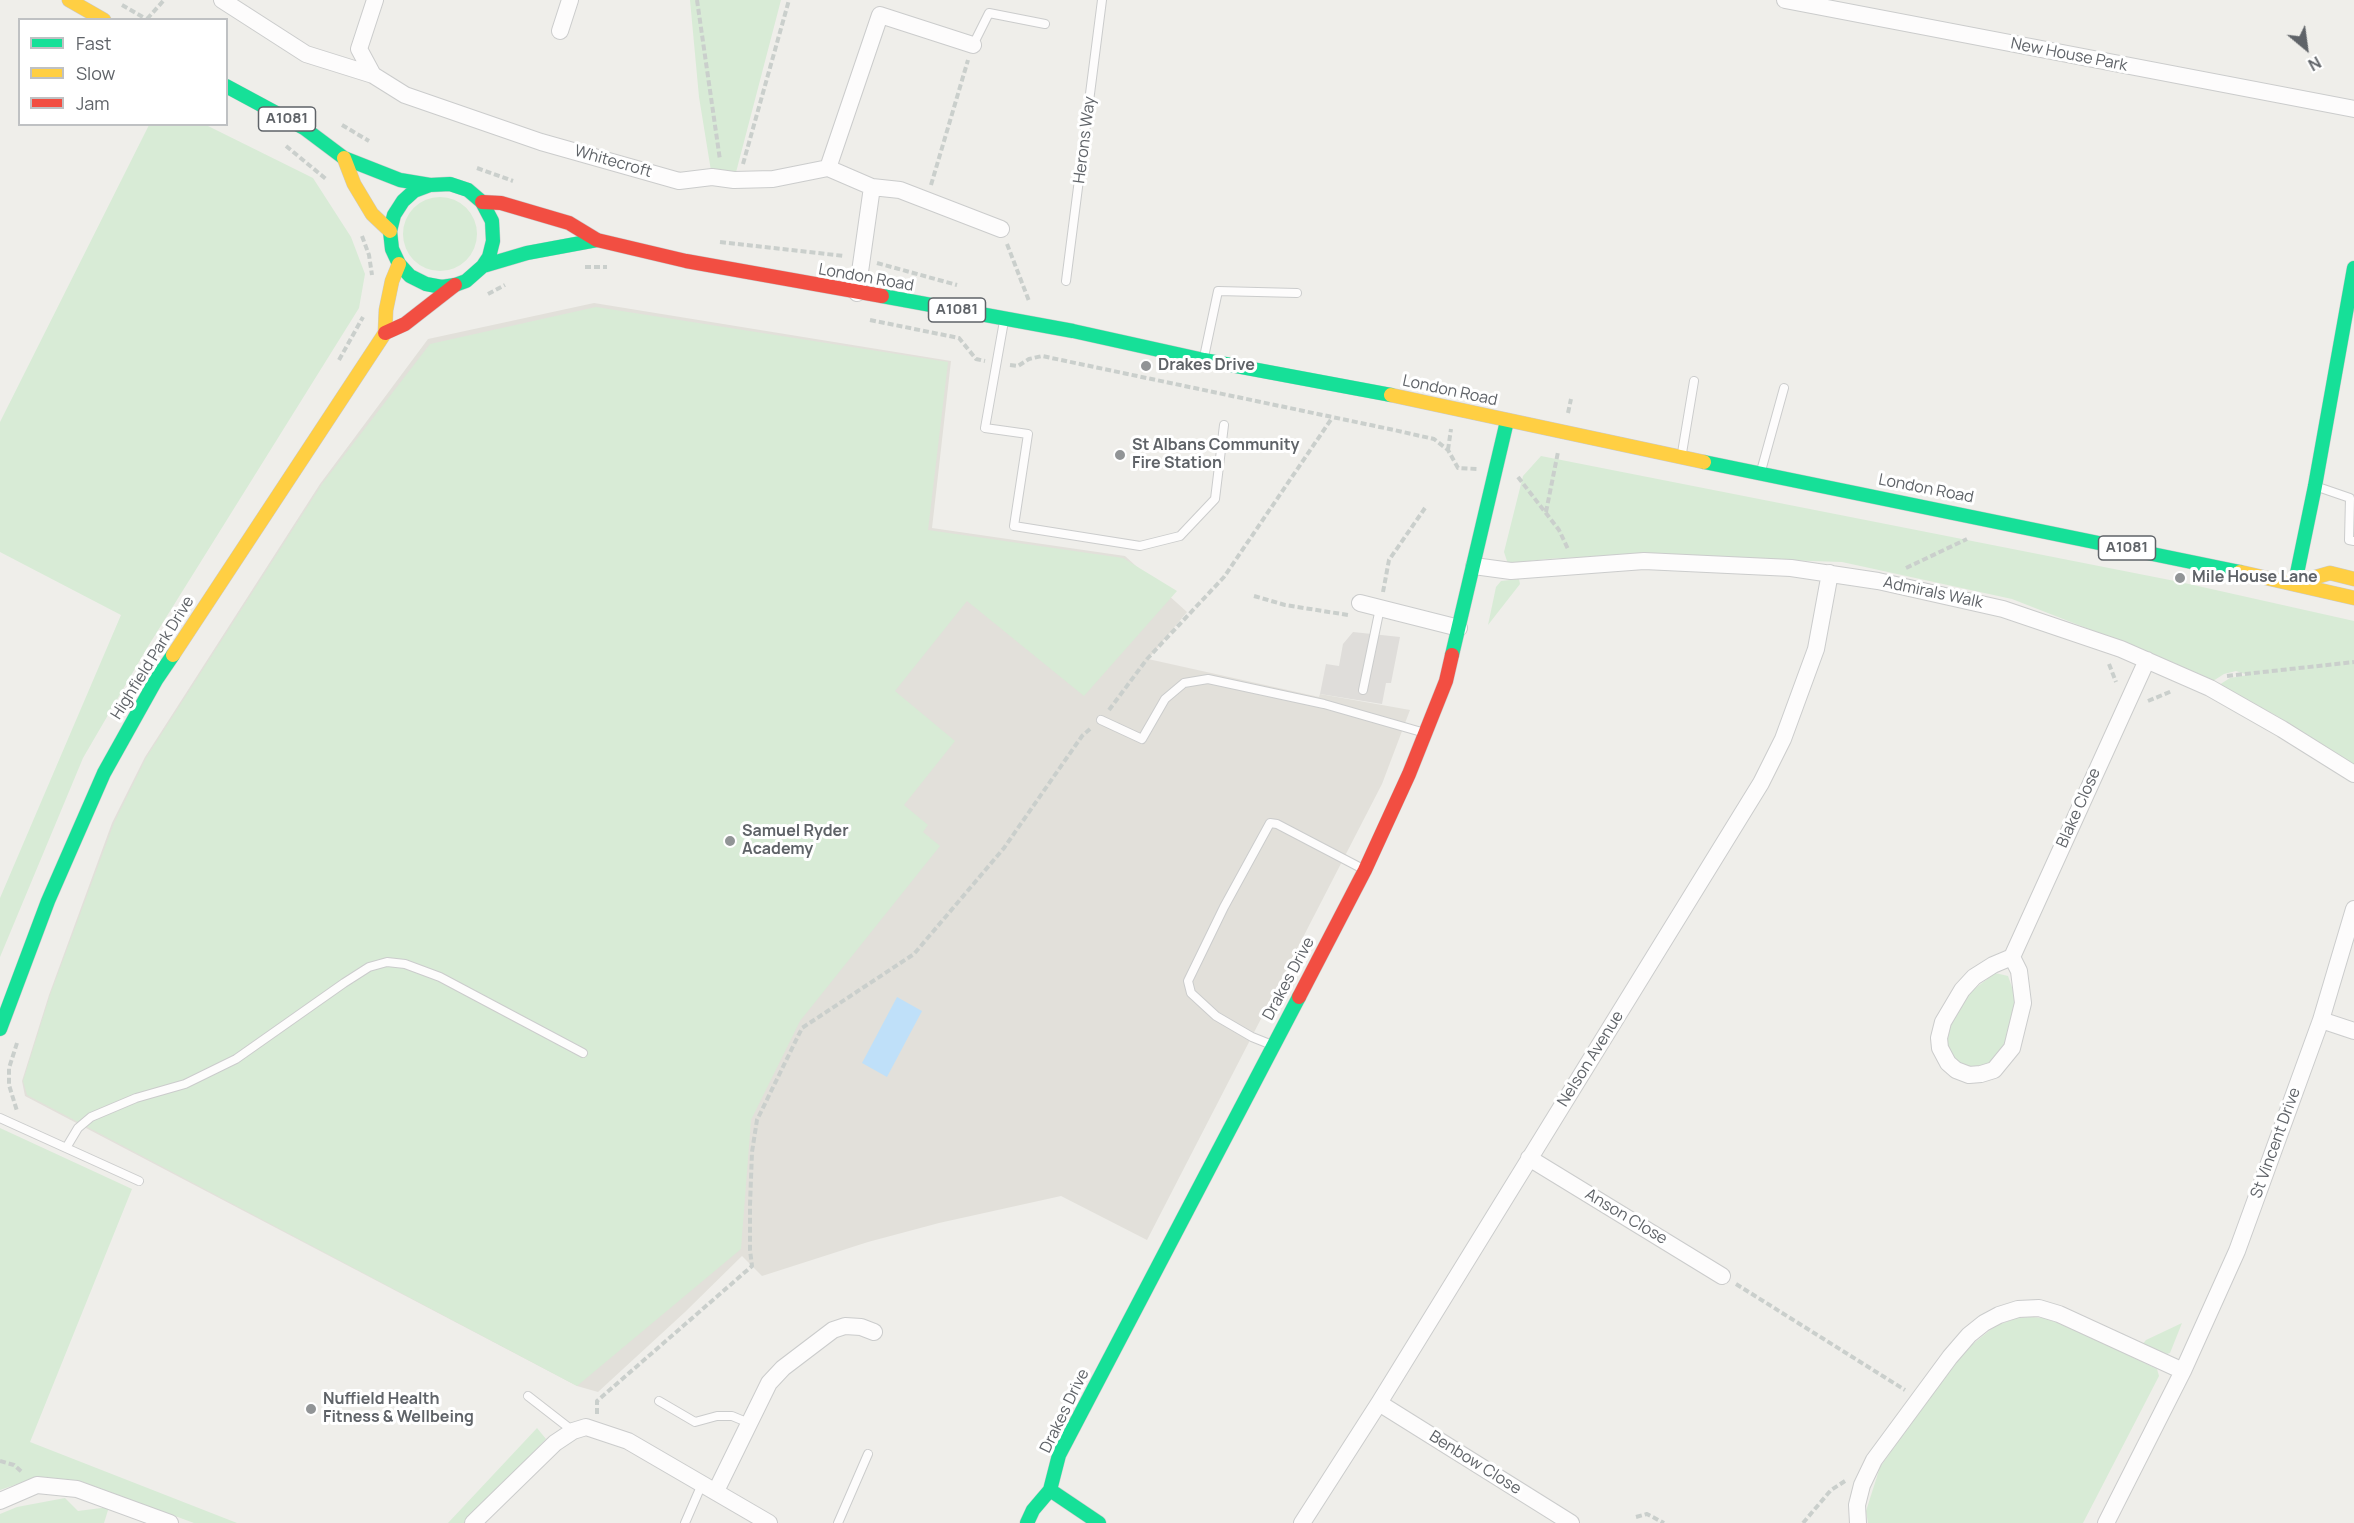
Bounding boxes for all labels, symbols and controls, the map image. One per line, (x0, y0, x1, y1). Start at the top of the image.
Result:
legend (18, 18, 228, 126)
north arrow (2276, 18, 2336, 78)
text: Fast (76, 31, 111, 55)
street label: New House Park (2009, 34, 2129, 76)
text: N (2304, 51, 2325, 76)
text: Slow (76, 61, 115, 85)
text: Jam (76, 91, 110, 115)
street label: Herons Way (1070, 95, 1100, 185)
road number: A1081 (258, 107, 316, 131)
street label: Whitecroft (572, 142, 654, 182)
street label: London Road (817, 260, 915, 296)
road number: A1081 (928, 298, 986, 322)
place label: Drakes Drive (1158, 356, 1255, 376)
marker: Drakes Drive (1139, 359, 1153, 373)
street label: London Road (1401, 372, 1499, 410)
place label: St Albans Community Fire Station (1132, 436, 1299, 474)
marker: St Albans Community Fire Station (1113, 448, 1127, 462)
street label: London Road (1877, 470, 1975, 508)
road number: A1081 (2098, 536, 2156, 560)
place label: Mile House Lane (2192, 568, 2318, 588)
marker: Mile House Lane (2173, 571, 2187, 585)
street label: Admirals Walk (1881, 573, 1985, 613)
street label: Highfield Park Drive (107, 593, 199, 723)
street label: Blake Close (2053, 765, 2105, 851)
place label: Samuel Ryder Academy (742, 822, 849, 860)
marker: Samuel Ryder Academy (723, 834, 737, 848)
street label: Drakes Drive (1259, 934, 1319, 1024)
street label: Nelson Avenue (1554, 1008, 1628, 1110)
street label: St Vincent Drive (2247, 1085, 2305, 1201)
street label: Anson Close (1581, 1185, 1671, 1249)
street label: Drakes Drive (1036, 1366, 1094, 1456)
place label: Nuffield Health Fitness & Wellbeing (323, 1390, 474, 1428)
marker: Nuffield Health Fitness & Wellbeing (304, 1402, 318, 1416)
street label: Benbow Close (1425, 1427, 1525, 1499)

